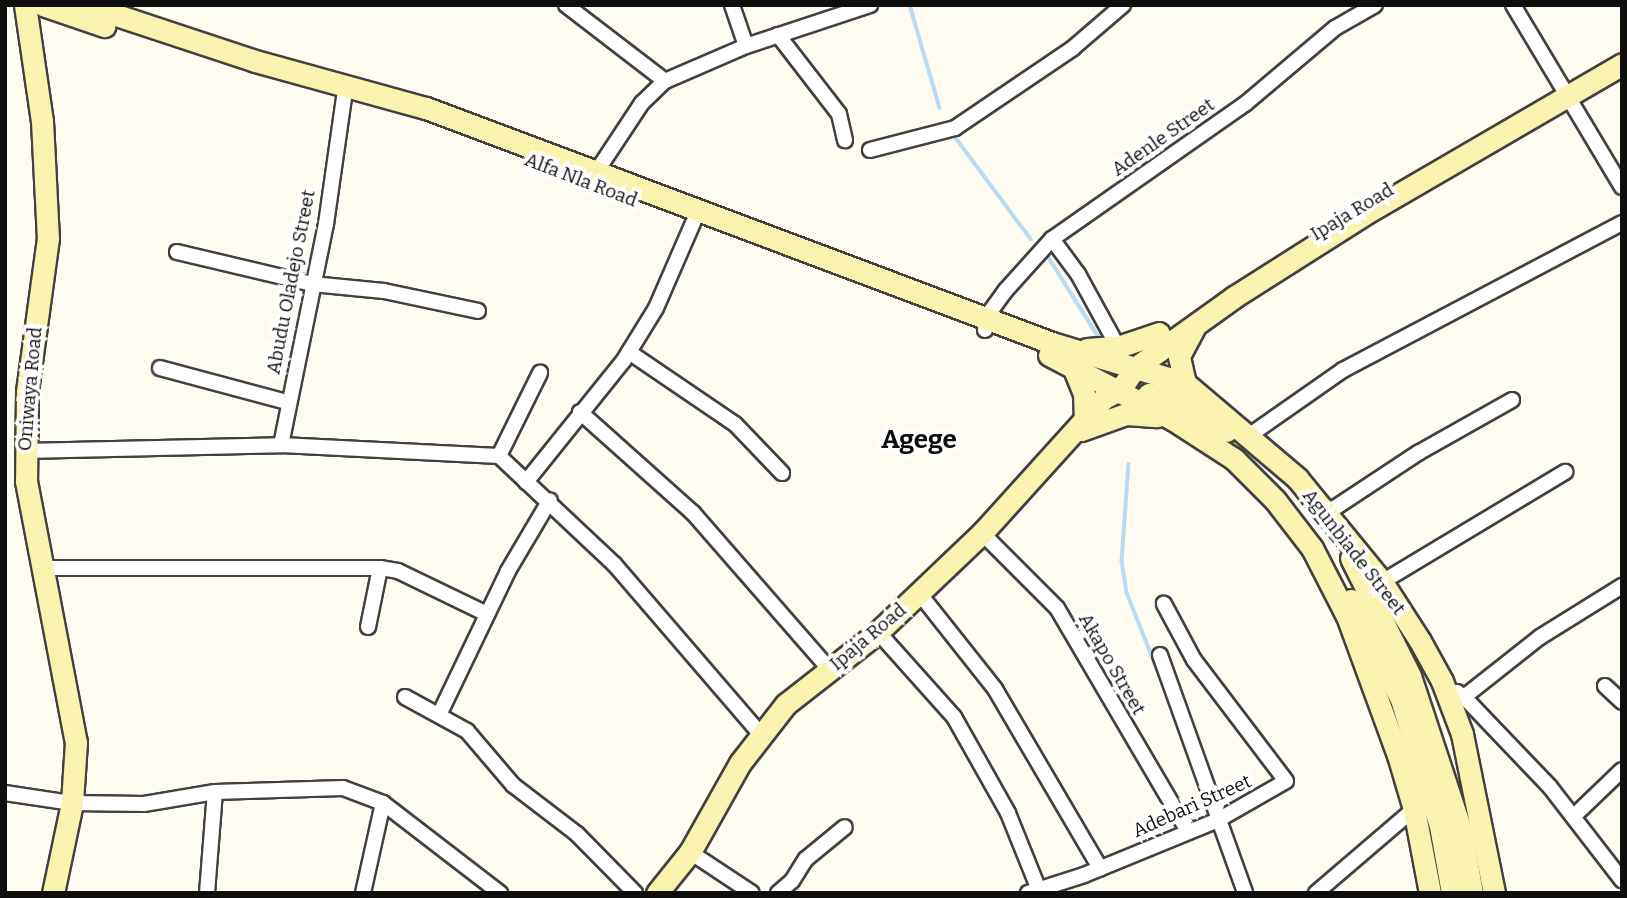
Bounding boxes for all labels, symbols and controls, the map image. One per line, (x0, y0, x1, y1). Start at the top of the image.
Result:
street label: Adenle Street (1107, 93, 1219, 181)
street label: Alfa Nla Road (522, 148, 640, 212)
street label: Ipaja Road (1307, 178, 1397, 246)
street label: Abudu Oladejo Street (262, 188, 320, 376)
street label: Oniwaya Road (13, 326, 47, 452)
district label: Agege (881, 424, 957, 456)
street label: Agunbiade Street (1298, 485, 1410, 619)
street label: Ipaja Road (825, 599, 911, 675)
street label: Akapo Street (1074, 609, 1150, 719)
street label: Adebari Street (1129, 770, 1255, 842)

